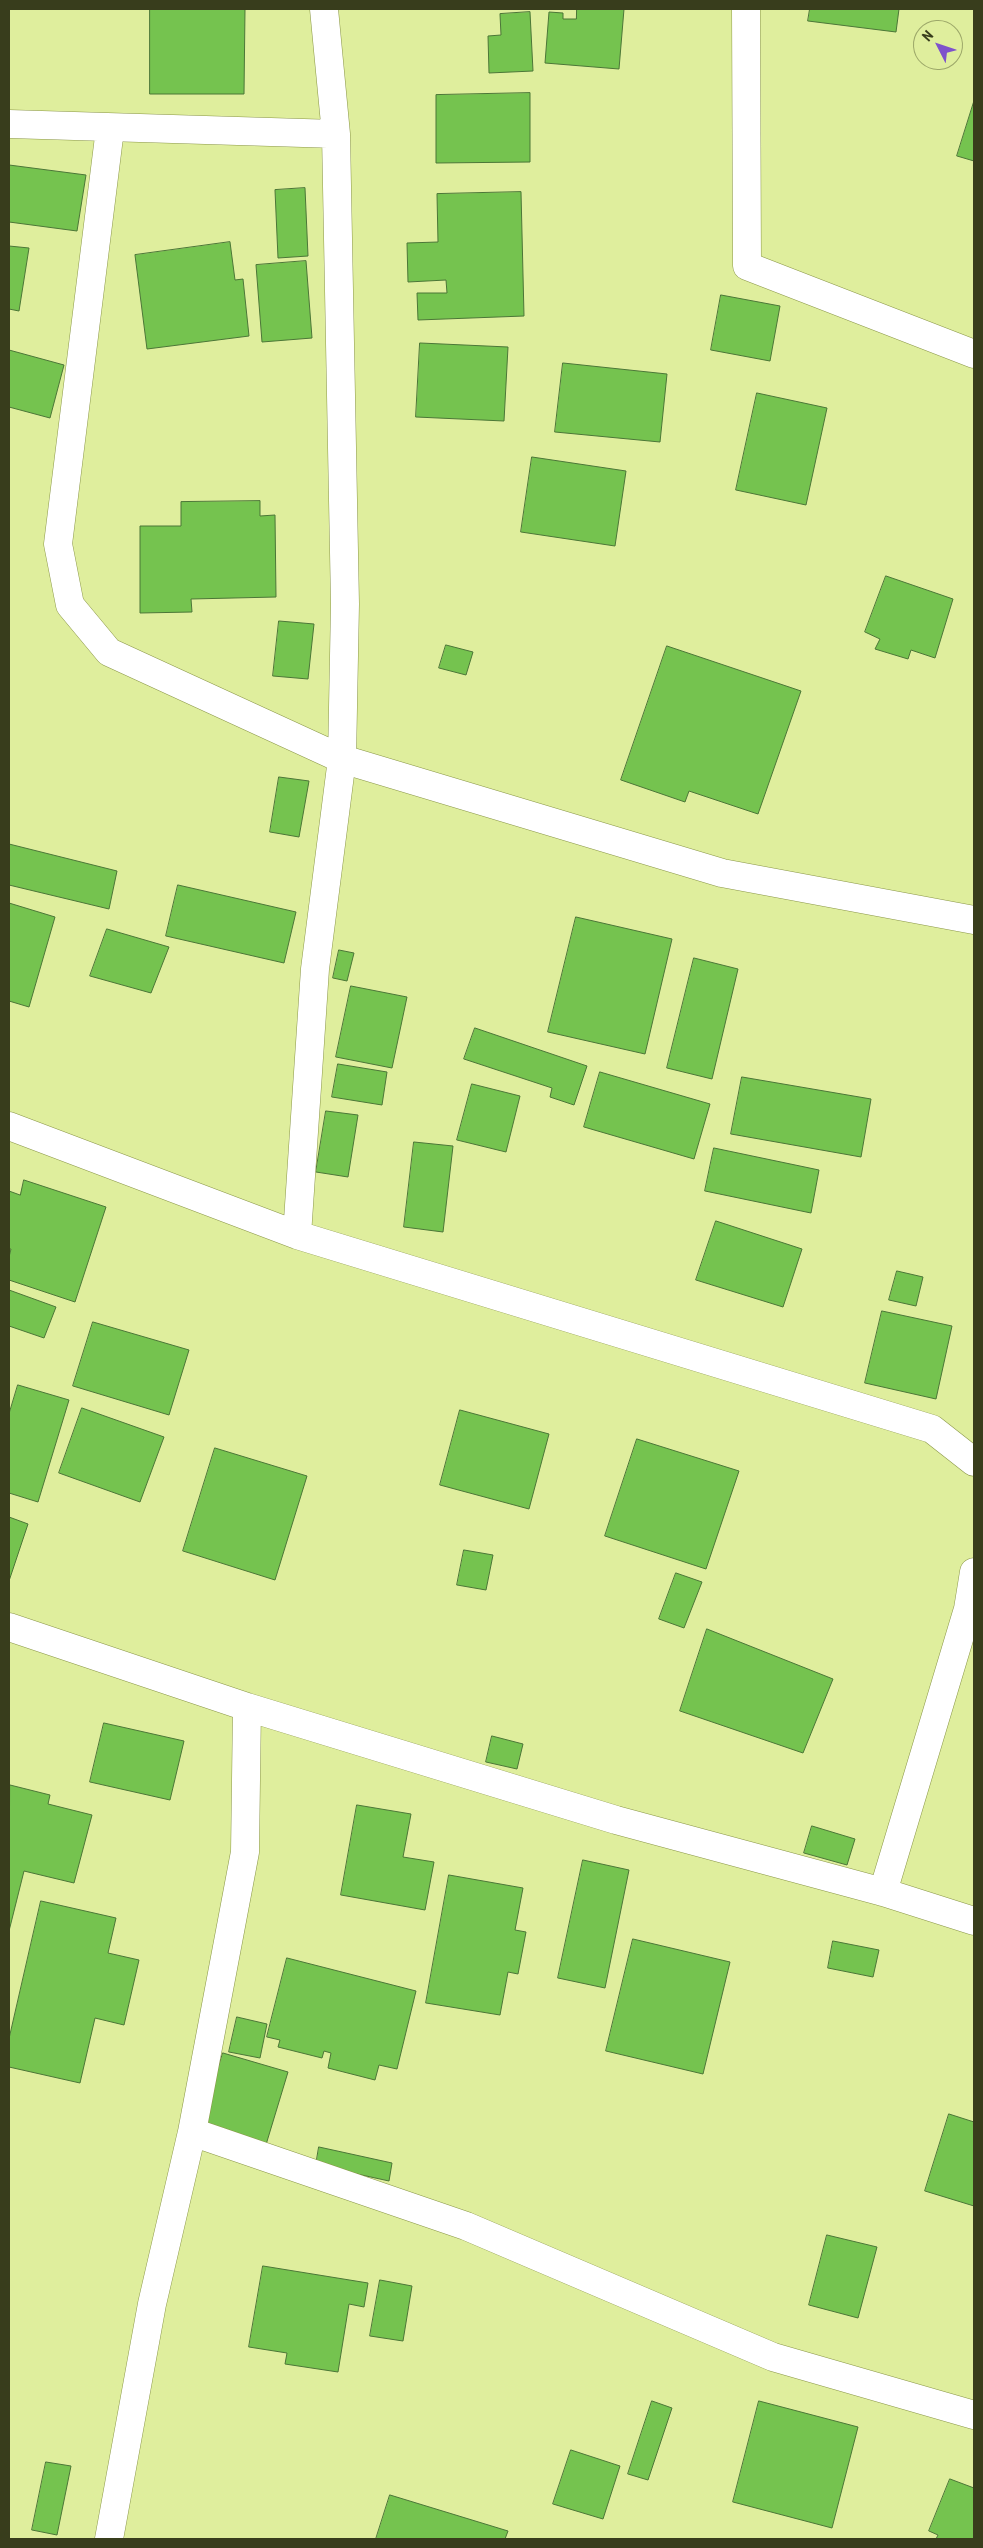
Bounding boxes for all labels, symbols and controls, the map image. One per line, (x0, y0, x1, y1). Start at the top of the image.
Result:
north arrow (913, 20, 963, 70)
text: N (919, 27, 936, 44)

